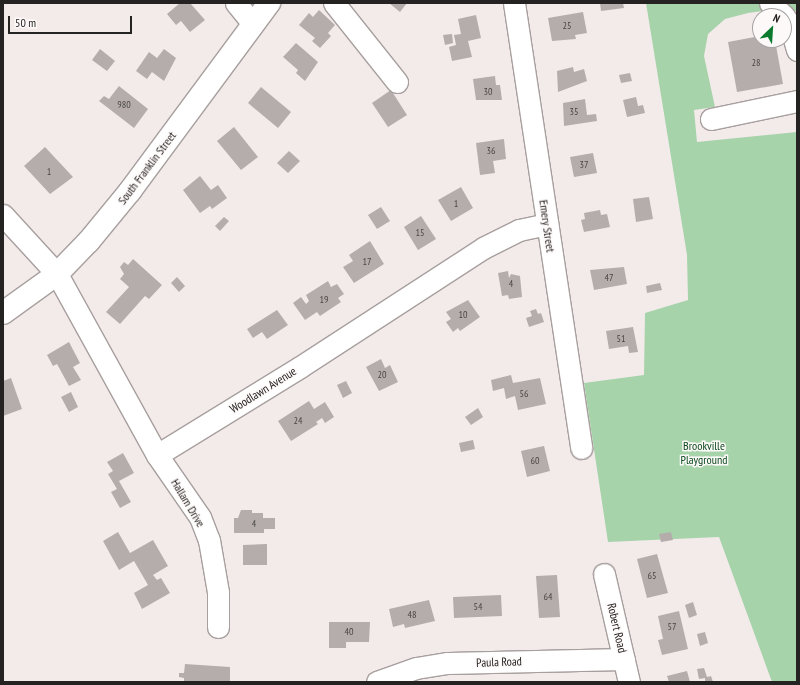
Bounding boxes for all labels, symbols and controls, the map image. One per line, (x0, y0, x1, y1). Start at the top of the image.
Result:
scale bar (10, 8, 134, 34)
north arrow (752, 8, 792, 48)
text: N (771, 10, 782, 26)
text: 50 m (15, 15, 36, 30)
house number: 25 (563, 20, 571, 32)
house number: 28 (752, 57, 760, 69)
house number: 30 (484, 86, 492, 98)
house number: 980 (117, 99, 131, 111)
house number: 35 (570, 106, 578, 118)
street label: South Franklin Street (115, 129, 179, 207)
house number: 36 (487, 145, 495, 157)
house number: 37 (580, 159, 588, 171)
house number: 1 (47, 166, 51, 178)
house number: 1 (454, 198, 458, 210)
street label: Emery Street (536, 199, 558, 253)
house number: 15 (416, 227, 424, 239)
house number: 17 (363, 256, 371, 268)
house number: 47 (605, 272, 613, 284)
house number: 4 (509, 278, 513, 290)
house number: 19 (320, 294, 328, 306)
house number: 10 (459, 309, 467, 321)
house number: 51 (617, 333, 625, 345)
street label: Woodlawn Avenue (227, 364, 299, 416)
house number: 20 (378, 369, 386, 381)
house number: 56 (520, 388, 528, 400)
house number: 24 (294, 415, 302, 427)
park label: Brookville Playground (681, 439, 727, 467)
house number: 60 (531, 455, 539, 467)
street label: Hallam Drive (168, 476, 208, 530)
house number: 4 (252, 518, 256, 530)
house number: 65 (648, 570, 656, 582)
house number: 64 (544, 591, 552, 603)
house number: 54 (474, 601, 482, 613)
street label: Robert Road (604, 602, 630, 654)
house number: 48 (408, 609, 416, 621)
house number: 57 (668, 621, 676, 633)
house number: 40 (345, 626, 353, 638)
street label: Paula Road (476, 654, 522, 670)

